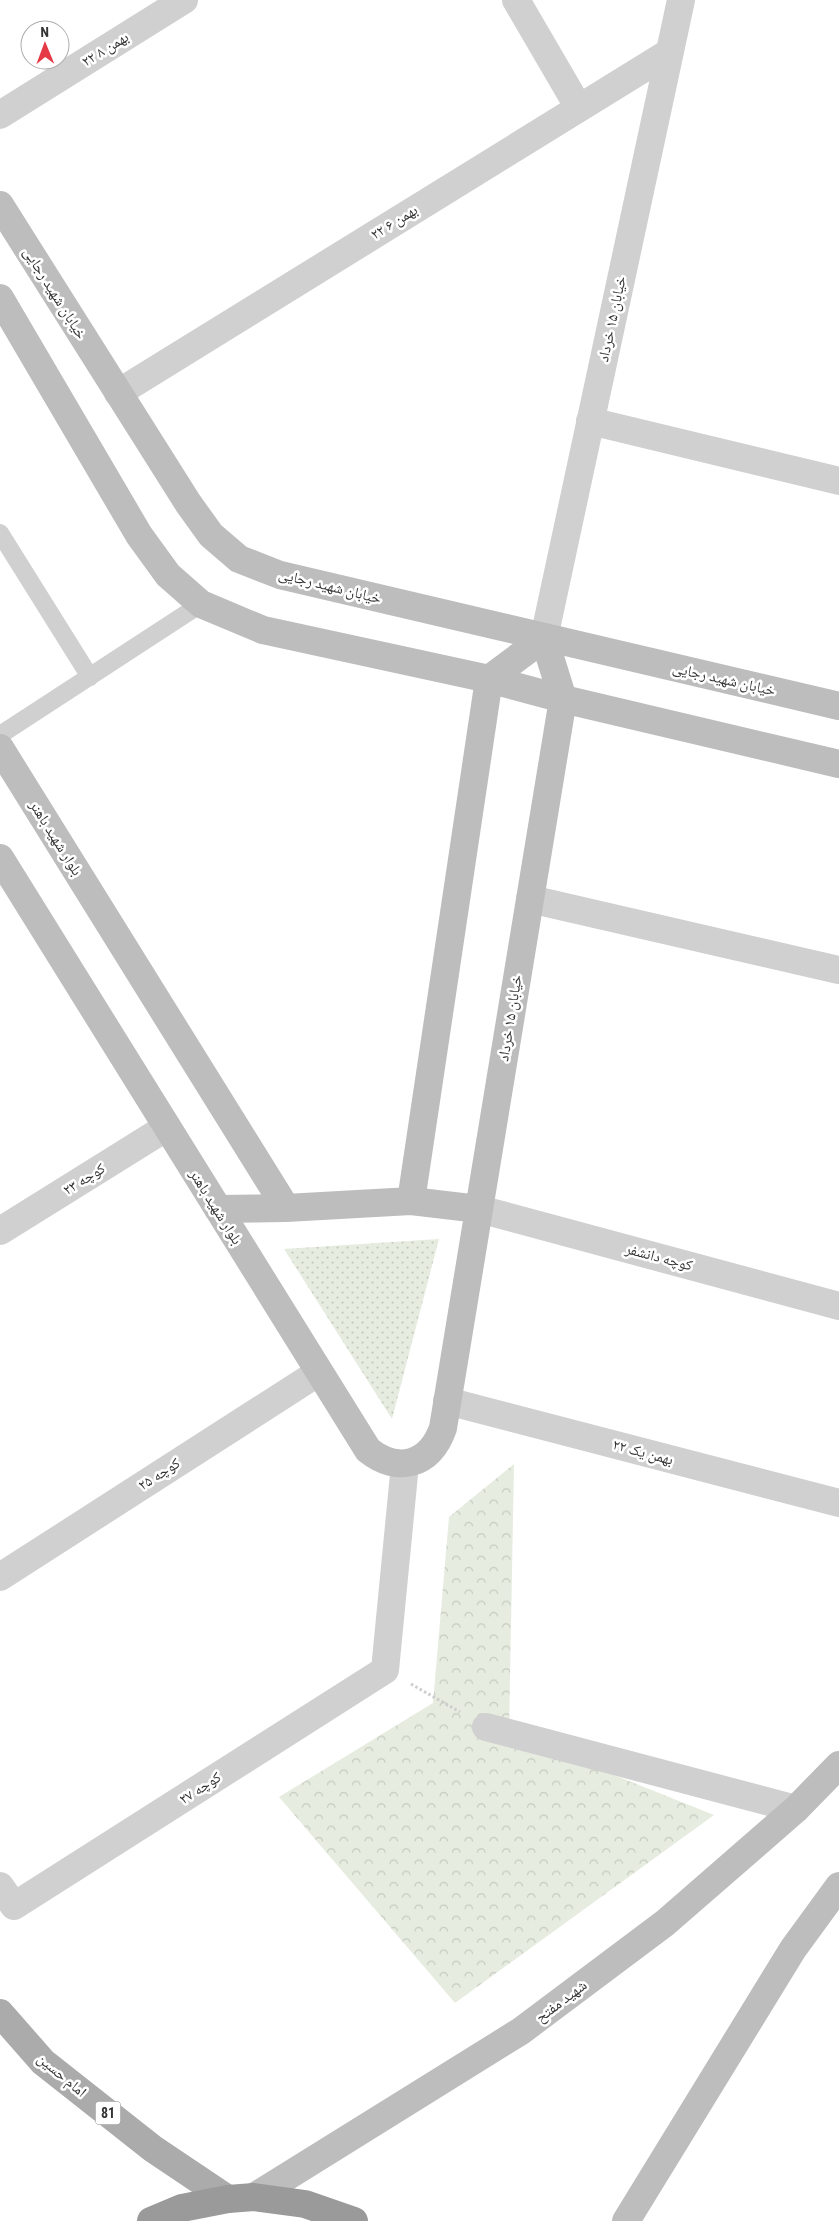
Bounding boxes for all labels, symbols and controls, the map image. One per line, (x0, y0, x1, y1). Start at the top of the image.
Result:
north arrow (20, 20, 70, 70)
text: N (40, 24, 49, 40)
street label: ۲۲ بهمن ۸ (78, 28, 132, 71)
street label: ۲۲ بهمن ۶ (367, 201, 421, 244)
street label: خیابان شهید رجایی (19, 244, 91, 343)
street label: خیابان ۱۵ خرداد (594, 274, 631, 364)
street label: خیابان شهید رجایی (277, 565, 384, 609)
street label: خیابان شهید رجایی (671, 658, 778, 701)
street label: بلوار شهید باهنر (25, 796, 86, 879)
street label: خیابان ۱۵ خرداد (494, 973, 527, 1063)
street label: کوچه ۲۳ (60, 1159, 108, 1199)
street label: بلوار شهید باهنر (185, 1165, 246, 1248)
street label: کوچه دانشفر (623, 1239, 695, 1275)
street label: ۲۲ بهمن یک (610, 1435, 675, 1470)
street label: کوچه ۲۵ (135, 1454, 183, 1494)
street label: کوچه ۲۷ (176, 1768, 224, 1808)
street label: شهید مفتح (532, 1976, 591, 2027)
street label: امام حسین (33, 2049, 90, 2102)
road number: 81 (96, 2102, 120, 2124)

